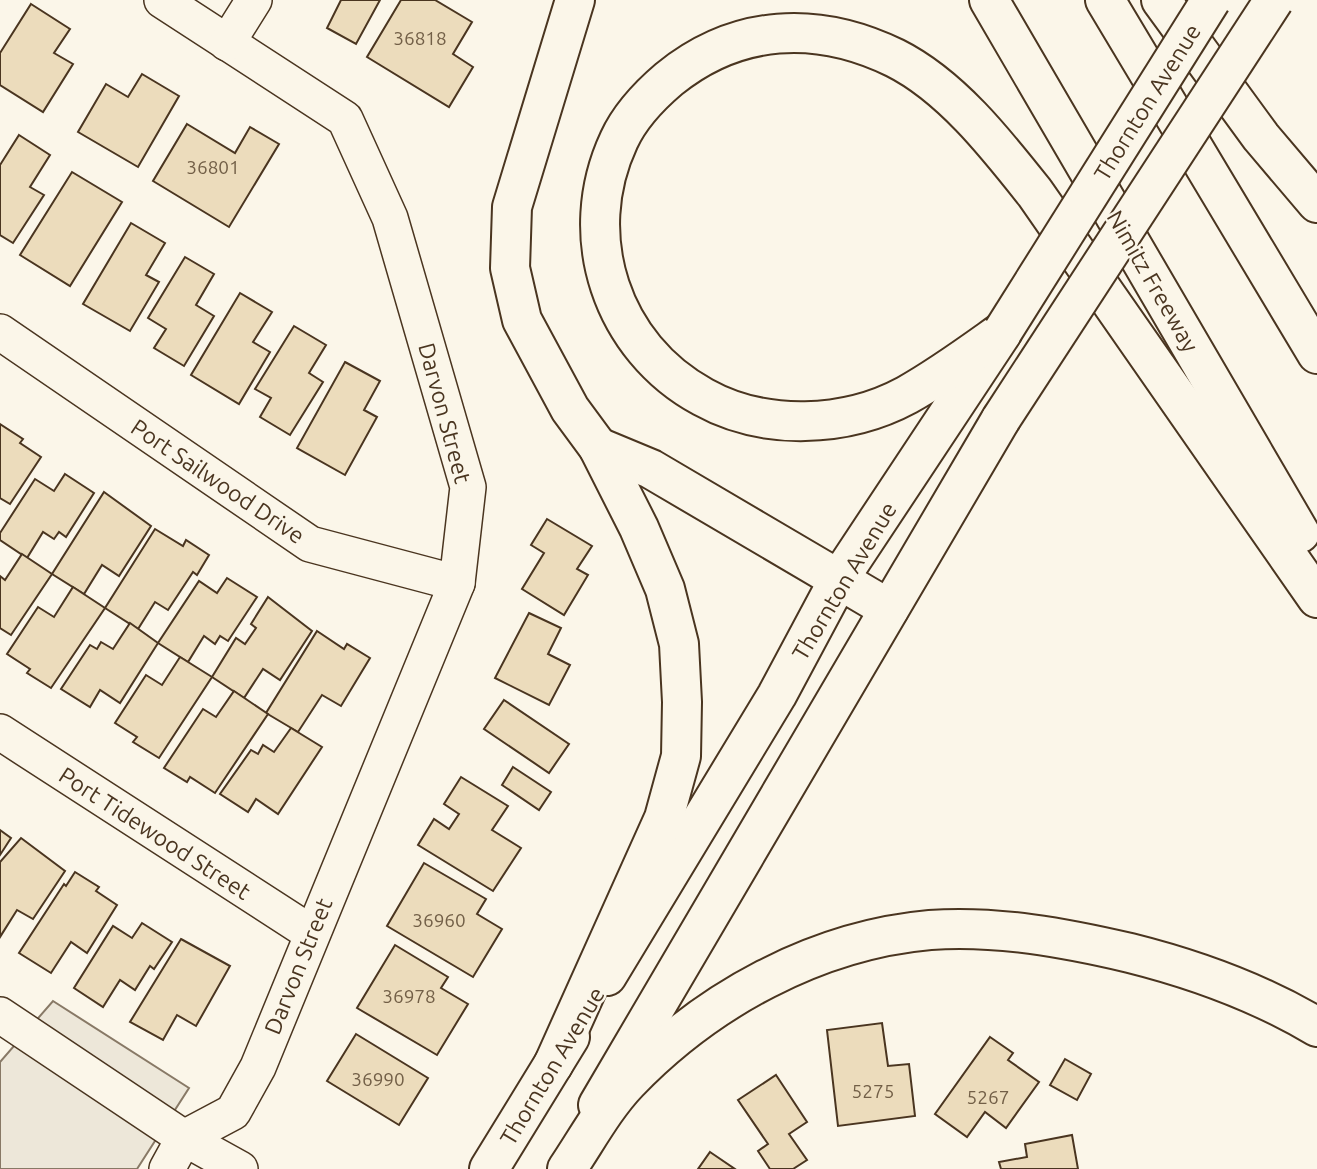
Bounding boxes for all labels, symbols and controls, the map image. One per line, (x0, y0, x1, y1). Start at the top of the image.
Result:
street label: Thornton Avenue (1089, 19, 1205, 185)
house number: 36818 (393, 27, 447, 49)
house number: 36801 (186, 156, 240, 178)
street label: Nimitz Freeway (1102, 206, 1204, 356)
street label: Darvon Street (414, 340, 476, 486)
street label: Port Sailwood Drive (127, 414, 309, 548)
street label: Thornton Avenue (787, 498, 901, 664)
street label: Port Tidewood Street (55, 762, 255, 904)
street label: Darvon Street (259, 894, 337, 1038)
house number: 36960 (412, 909, 466, 931)
street label: Thornton Avenue (495, 983, 609, 1149)
house number: 36978 (382, 985, 436, 1007)
house number: 36990 (351, 1068, 405, 1090)
house number: 5275 (852, 1080, 894, 1102)
house number: 5267 (967, 1086, 1009, 1108)

